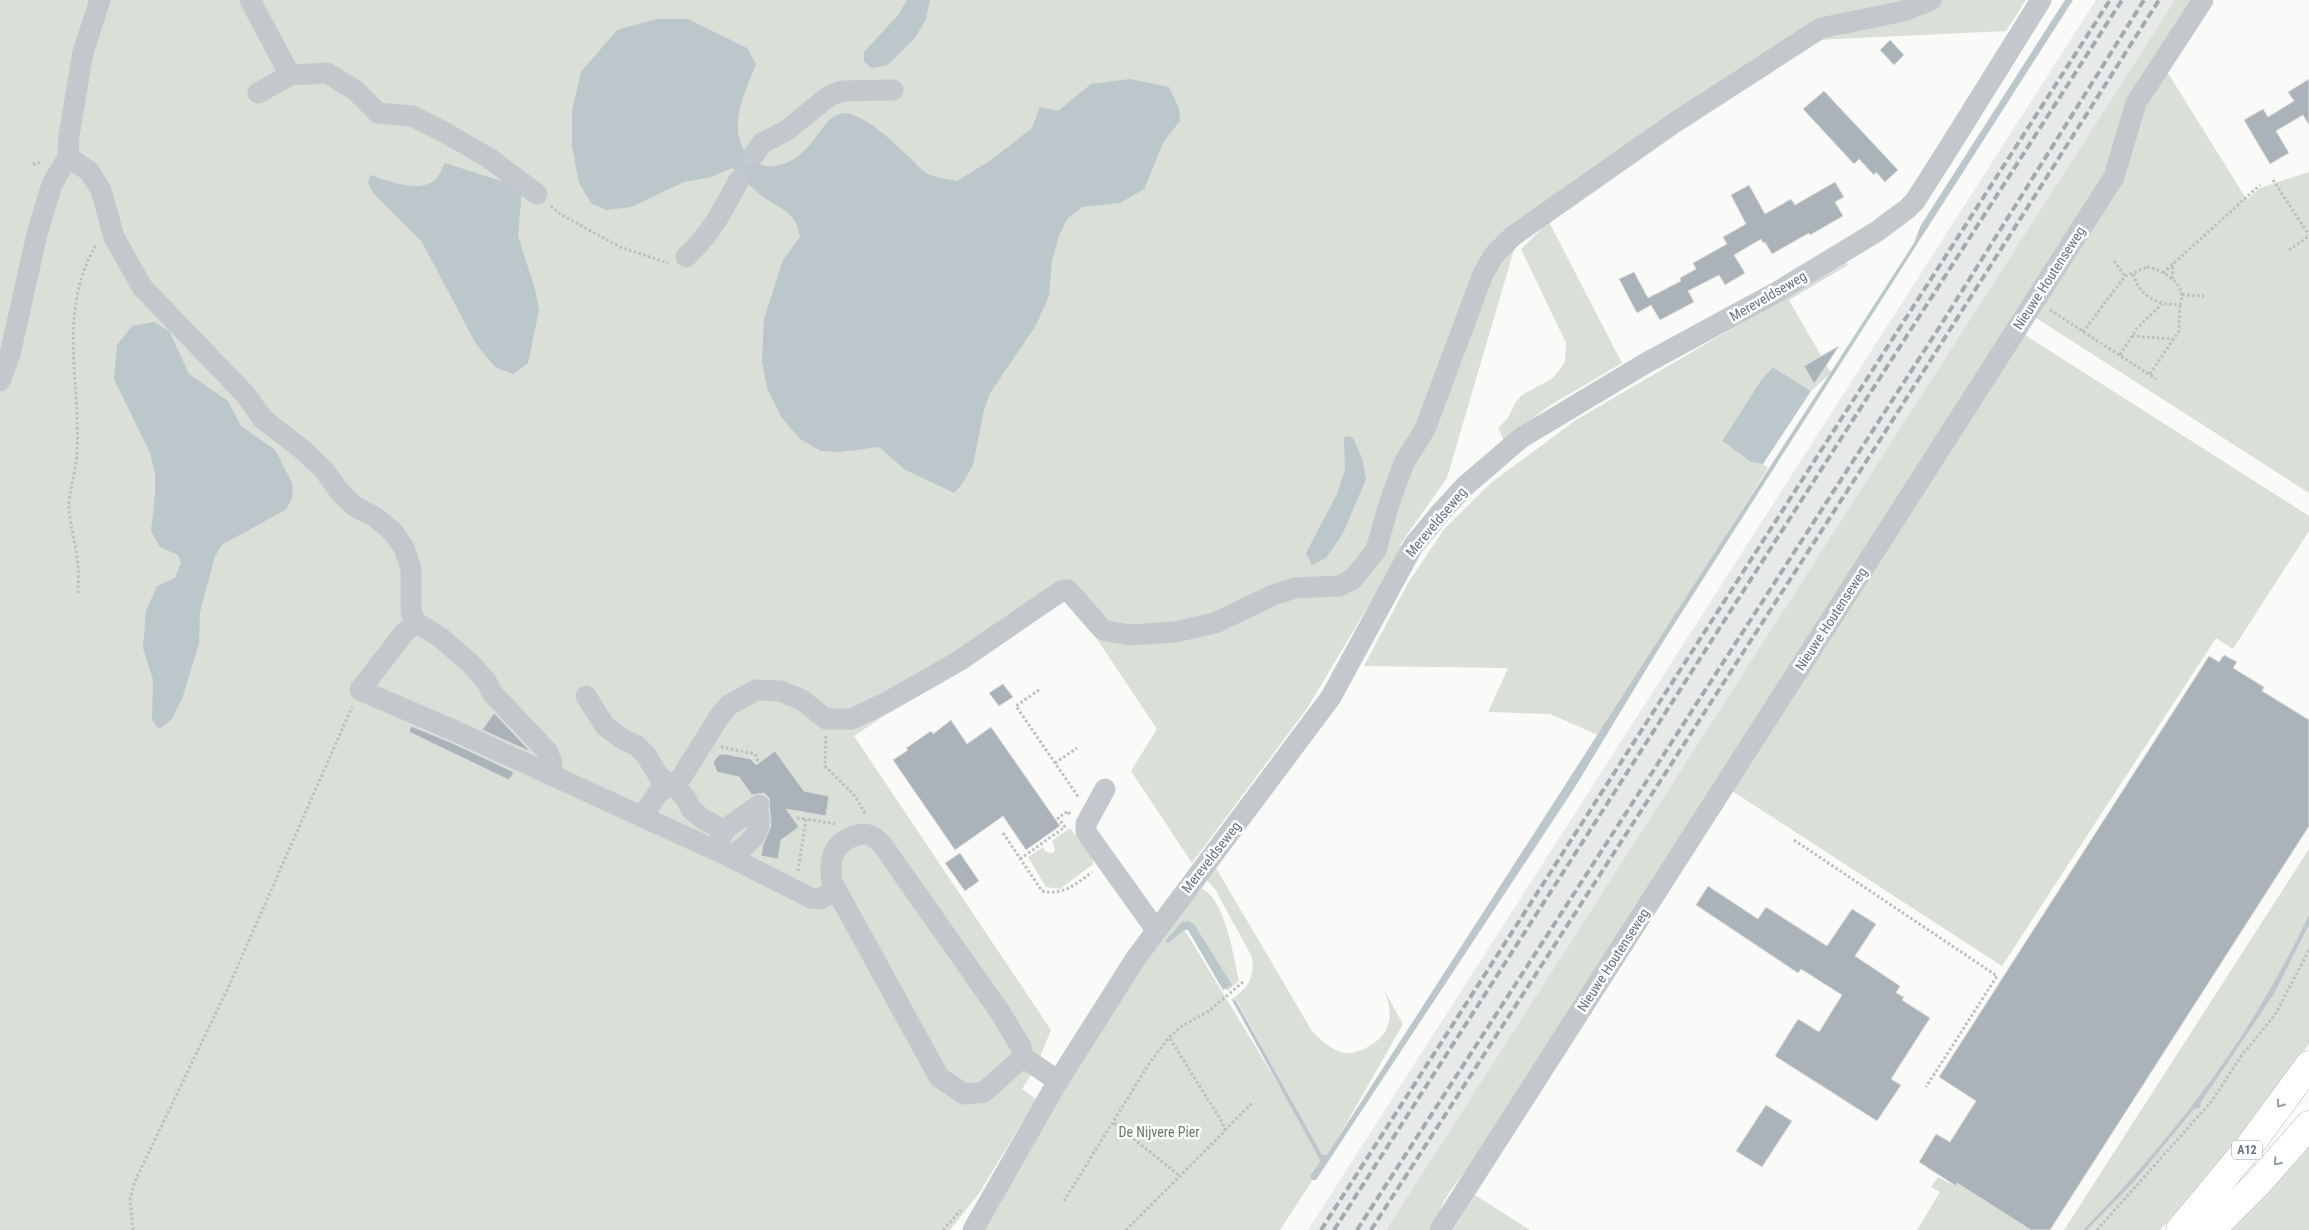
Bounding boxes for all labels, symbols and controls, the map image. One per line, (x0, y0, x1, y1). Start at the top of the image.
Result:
street label: Nieuwe Houtenseweg (2010, 223, 2088, 333)
street label: Mereveldseweg (1727, 268, 1809, 324)
street label: Mereveldseweg (1402, 484, 1470, 560)
street label: Nieuwe Houtenseweg (1792, 564, 1870, 674)
street label: Mereveldseweg (1178, 818, 1244, 896)
street label: Nieuwe Houtenseweg (1574, 905, 1652, 1015)
one-way arrow (2277, 1098, 2286, 1108)
park label: De Nijvere Pier (1119, 1124, 1199, 1140)
road number: A12 (2232, 1140, 2262, 1160)
one-way arrow (2274, 1156, 2283, 1165)

